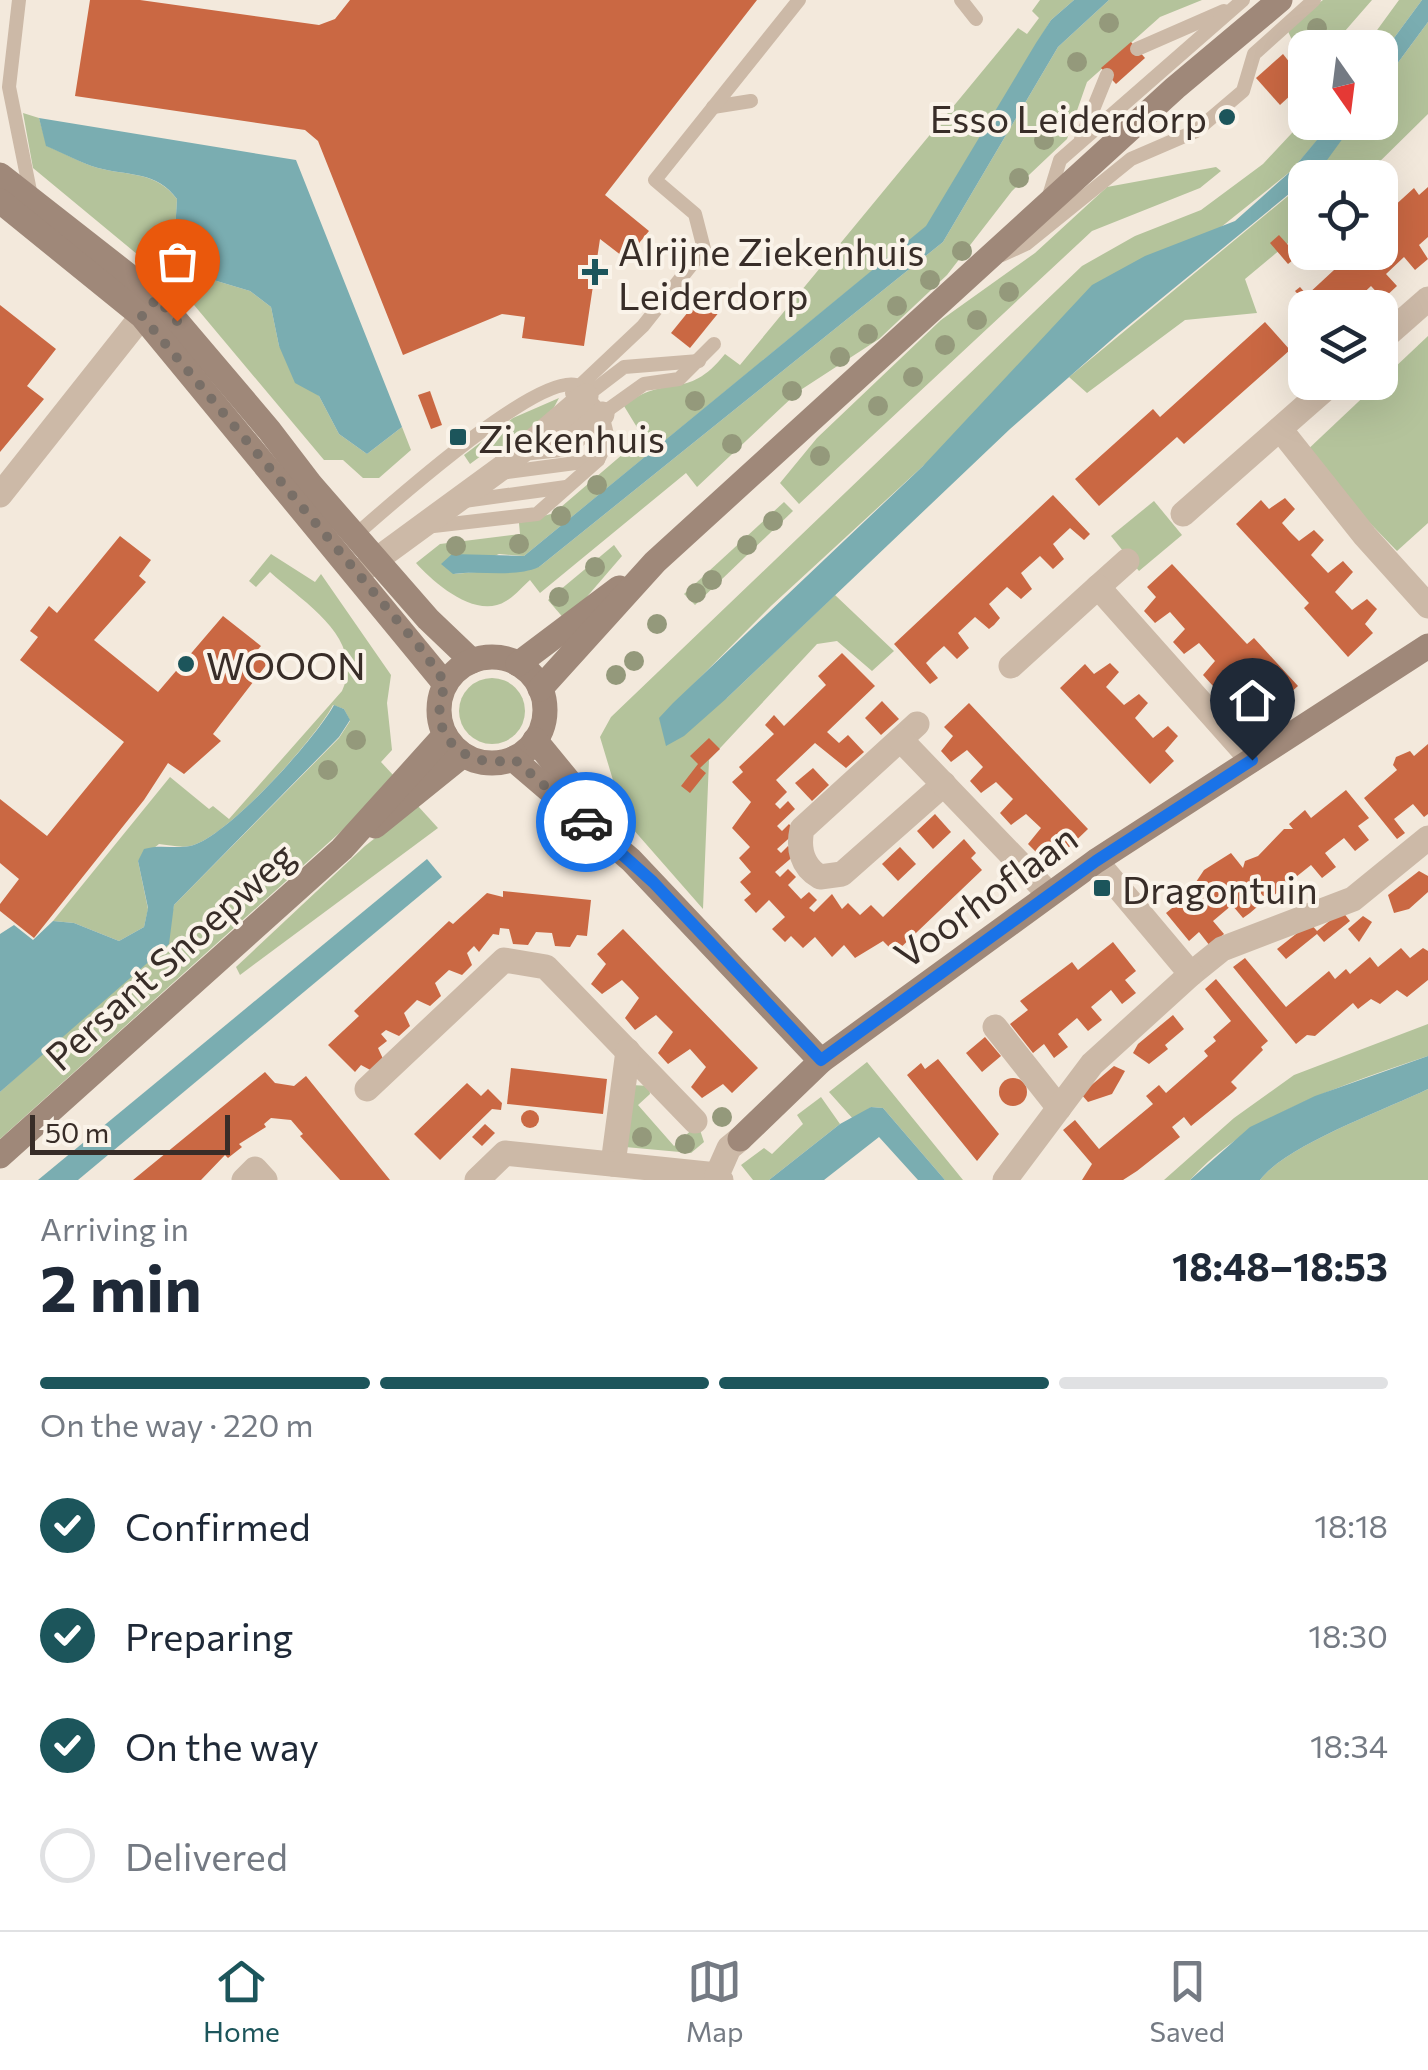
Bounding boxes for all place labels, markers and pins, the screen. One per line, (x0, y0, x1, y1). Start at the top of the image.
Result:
place label: Esso Leiderdorp (930, 94, 1207, 141)
marker: Esso Leiderdorp (1216, 106, 1238, 128)
pin (135, 219, 220, 322)
place label: Alrijne Ziekenhuis Leiderdorp (618, 227, 925, 318)
marker: Alrijne Ziekenhuis Leiderdorp (582, 259, 608, 285)
place label: Ziekenhuis (478, 414, 665, 461)
marker: Ziekenhuis (447, 426, 469, 448)
place label: WOOON (206, 641, 366, 688)
marker: WOOON (175, 653, 197, 675)
pin (1210, 658, 1295, 761)
place label: Dragontuin (1122, 865, 1318, 912)
marker: Dragontuin (1091, 877, 1113, 899)

